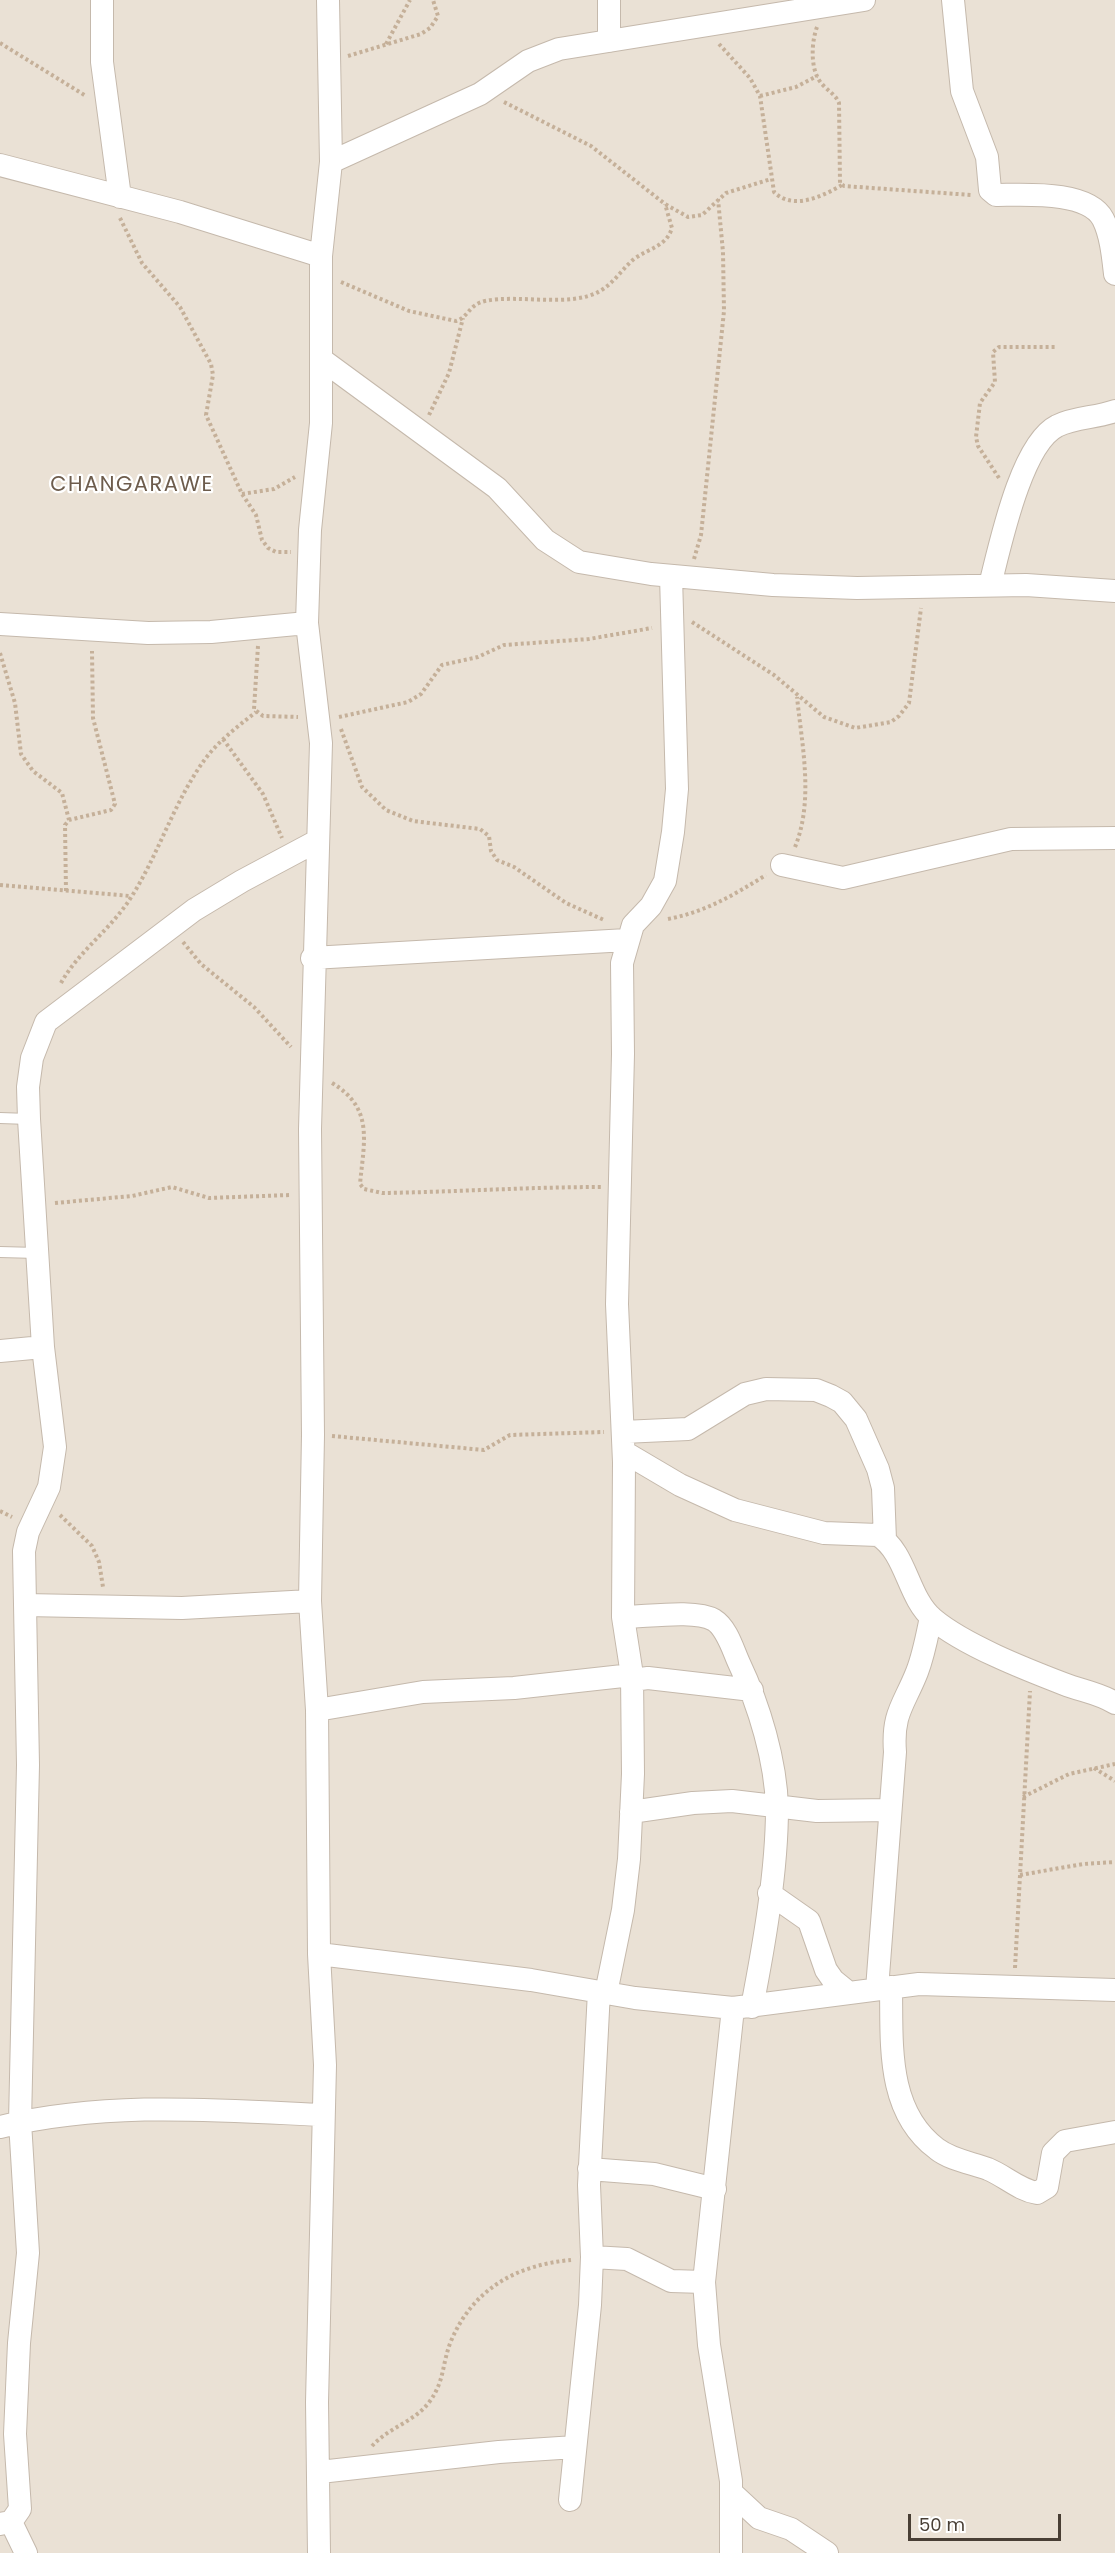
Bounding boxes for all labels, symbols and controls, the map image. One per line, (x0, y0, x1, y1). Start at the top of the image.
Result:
district label: CHANGARAWE (50, 473, 214, 499)
scale bar (911, 2502, 1064, 2540)
text: 50 m (919, 2512, 965, 2537)

